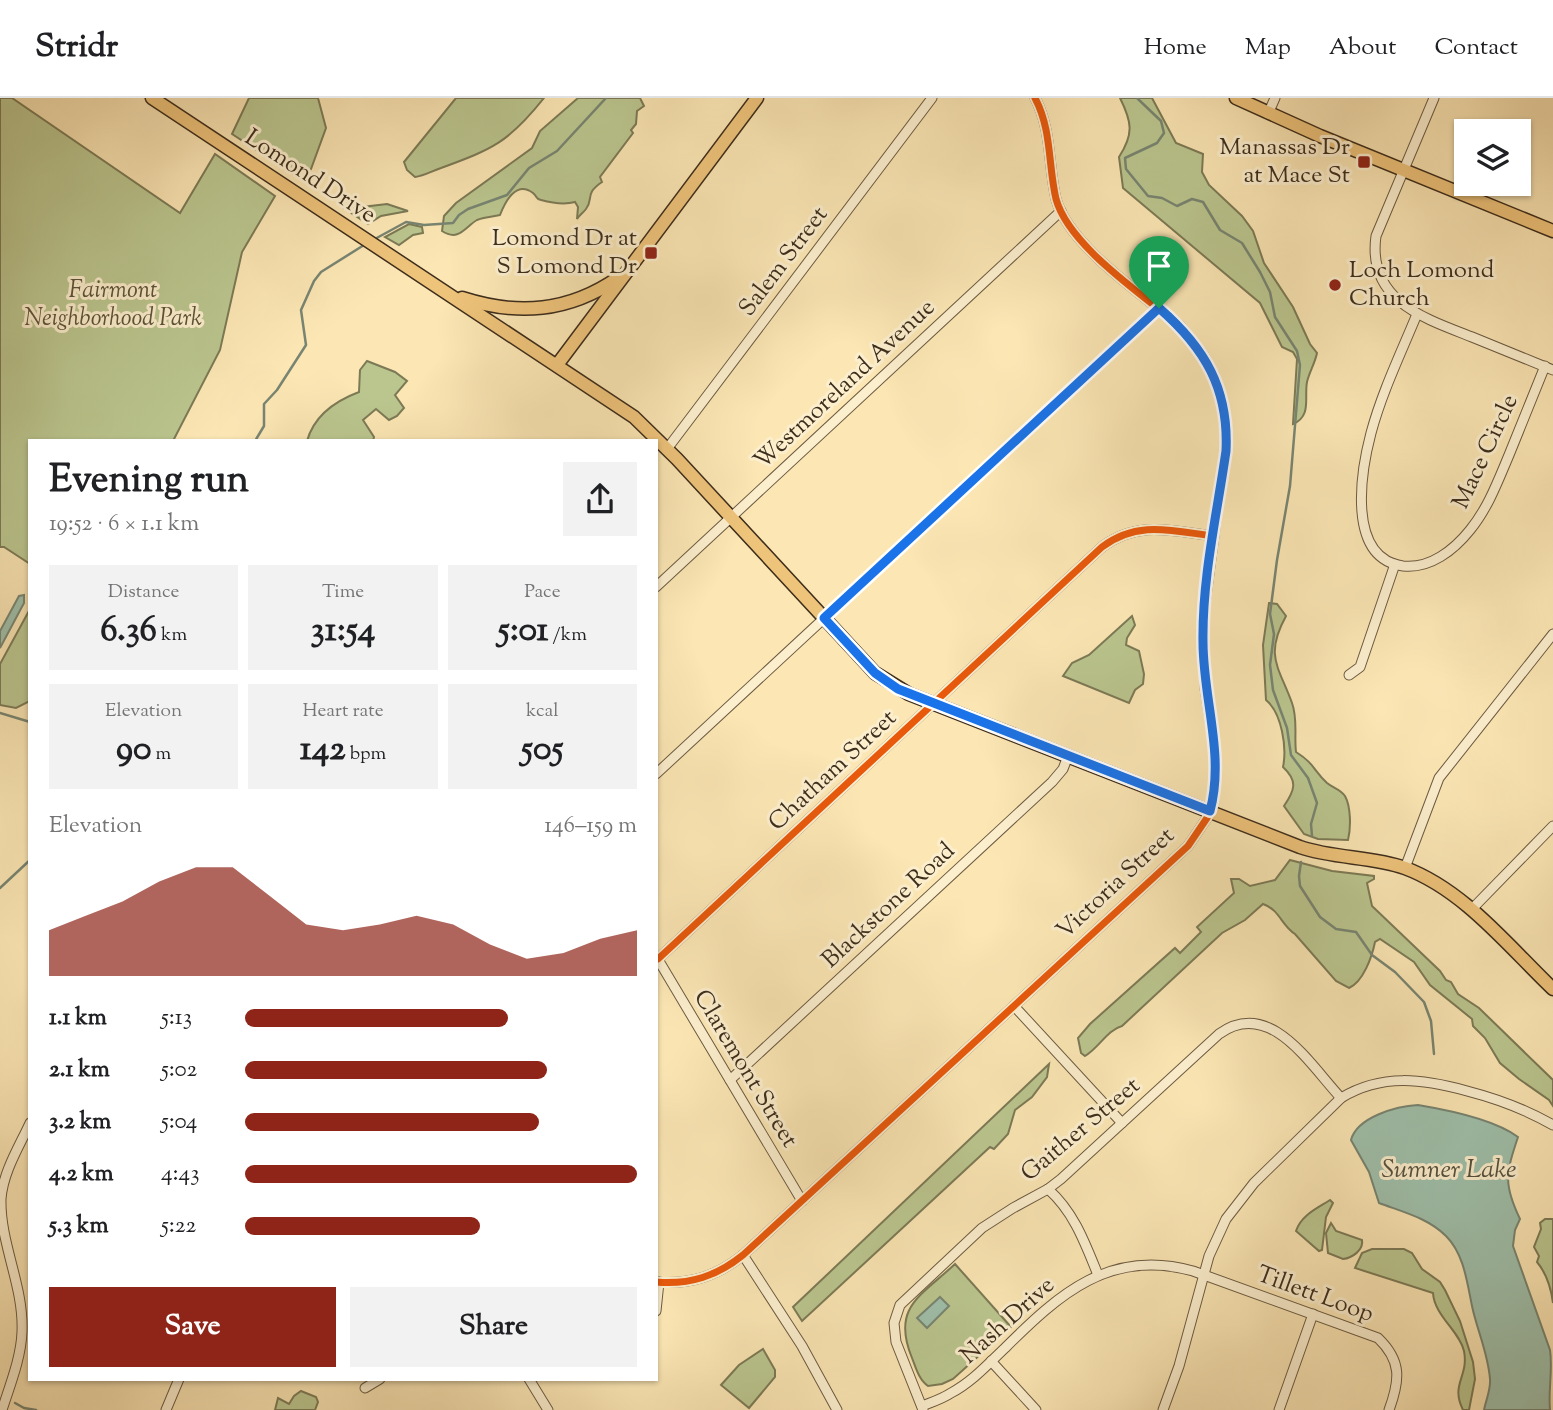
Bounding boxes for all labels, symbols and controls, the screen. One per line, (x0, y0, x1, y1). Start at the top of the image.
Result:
text: Stridr (35, 24, 118, 72)
text: Home (1144, 31, 1207, 65)
text: Map (1245, 31, 1291, 65)
text: About (1329, 31, 1396, 65)
text: Contact (1434, 31, 1518, 65)
map controls (1454, 119, 1531, 196)
button: layers (1454, 119, 1531, 196)
street label: Lomond Drive (238, 122, 382, 232)
place label: Manassas Dr at Mace St (1219, 131, 1350, 193)
marker: Manassas Dr at Mace St (1356, 154, 1372, 170)
street label: Salem Street (731, 200, 837, 324)
place label: Lomond Dr at S Lomond Dr (492, 222, 637, 284)
pin (1129, 236, 1189, 308)
marker: Lomond Dr at S Lomond Dr (643, 245, 659, 261)
icon: arrive (1140, 247, 1178, 285)
place label: Loch Lomond Church (1349, 254, 1495, 316)
park label: Fairmont Neighborhood Park (24, 274, 202, 336)
marker: Loch Lomond Church (1327, 277, 1343, 293)
street label: Westmoreland Avenue (747, 292, 943, 478)
street label: Mace Circle (1445, 389, 1527, 515)
text: Evening run (49, 455, 249, 509)
button: share (563, 462, 637, 536)
text: 19:52 · 6 × 1.1 km (49, 508, 199, 541)
text: Distance (108, 579, 179, 606)
text: Time (322, 579, 364, 606)
text: Pace (524, 579, 561, 606)
text: 6.36 (100, 606, 157, 657)
text: 31:54 (311, 606, 375, 657)
text: 5:01 (498, 606, 549, 657)
text: km (157, 622, 187, 649)
text: /km (549, 622, 587, 649)
text: Elevation (105, 698, 182, 725)
text: Heart rate (302, 698, 384, 725)
text: kcal (526, 698, 559, 725)
street label: Chatham Street (761, 702, 905, 840)
text: 90 (116, 725, 152, 776)
text: 142 (300, 725, 346, 776)
text: 505 (521, 725, 564, 776)
text: m (152, 741, 171, 768)
text: bpm (346, 741, 386, 768)
text: Elevation (49, 810, 142, 843)
text: 146–159 m (544, 810, 637, 843)
street label: Victoria Street (1049, 820, 1183, 948)
street label: Blackstone Road (815, 835, 964, 977)
street label: Claremont Street (684, 984, 806, 1154)
text: 1.1 km (49, 1002, 107, 1035)
text: 5:13 (161, 1002, 192, 1035)
text: 2.1 km (49, 1054, 110, 1087)
text: 5:02 (161, 1054, 197, 1087)
street label: Gaither Street (1014, 1070, 1148, 1190)
text: 3.2 km (49, 1106, 111, 1139)
text: 5:04 (161, 1106, 197, 1139)
water label: Sumner Lake (1382, 1152, 1516, 1189)
text: 4.2 km (49, 1158, 114, 1191)
text: 4:43 (161, 1158, 199, 1191)
text: 5.3 km (49, 1210, 108, 1243)
text: 5:22 (161, 1210, 196, 1243)
street label: Tillett Loop (1252, 1258, 1378, 1332)
street label: Nash Drive (953, 1269, 1063, 1373)
button: Save (49, 1287, 336, 1367)
button: Share (350, 1287, 637, 1367)

